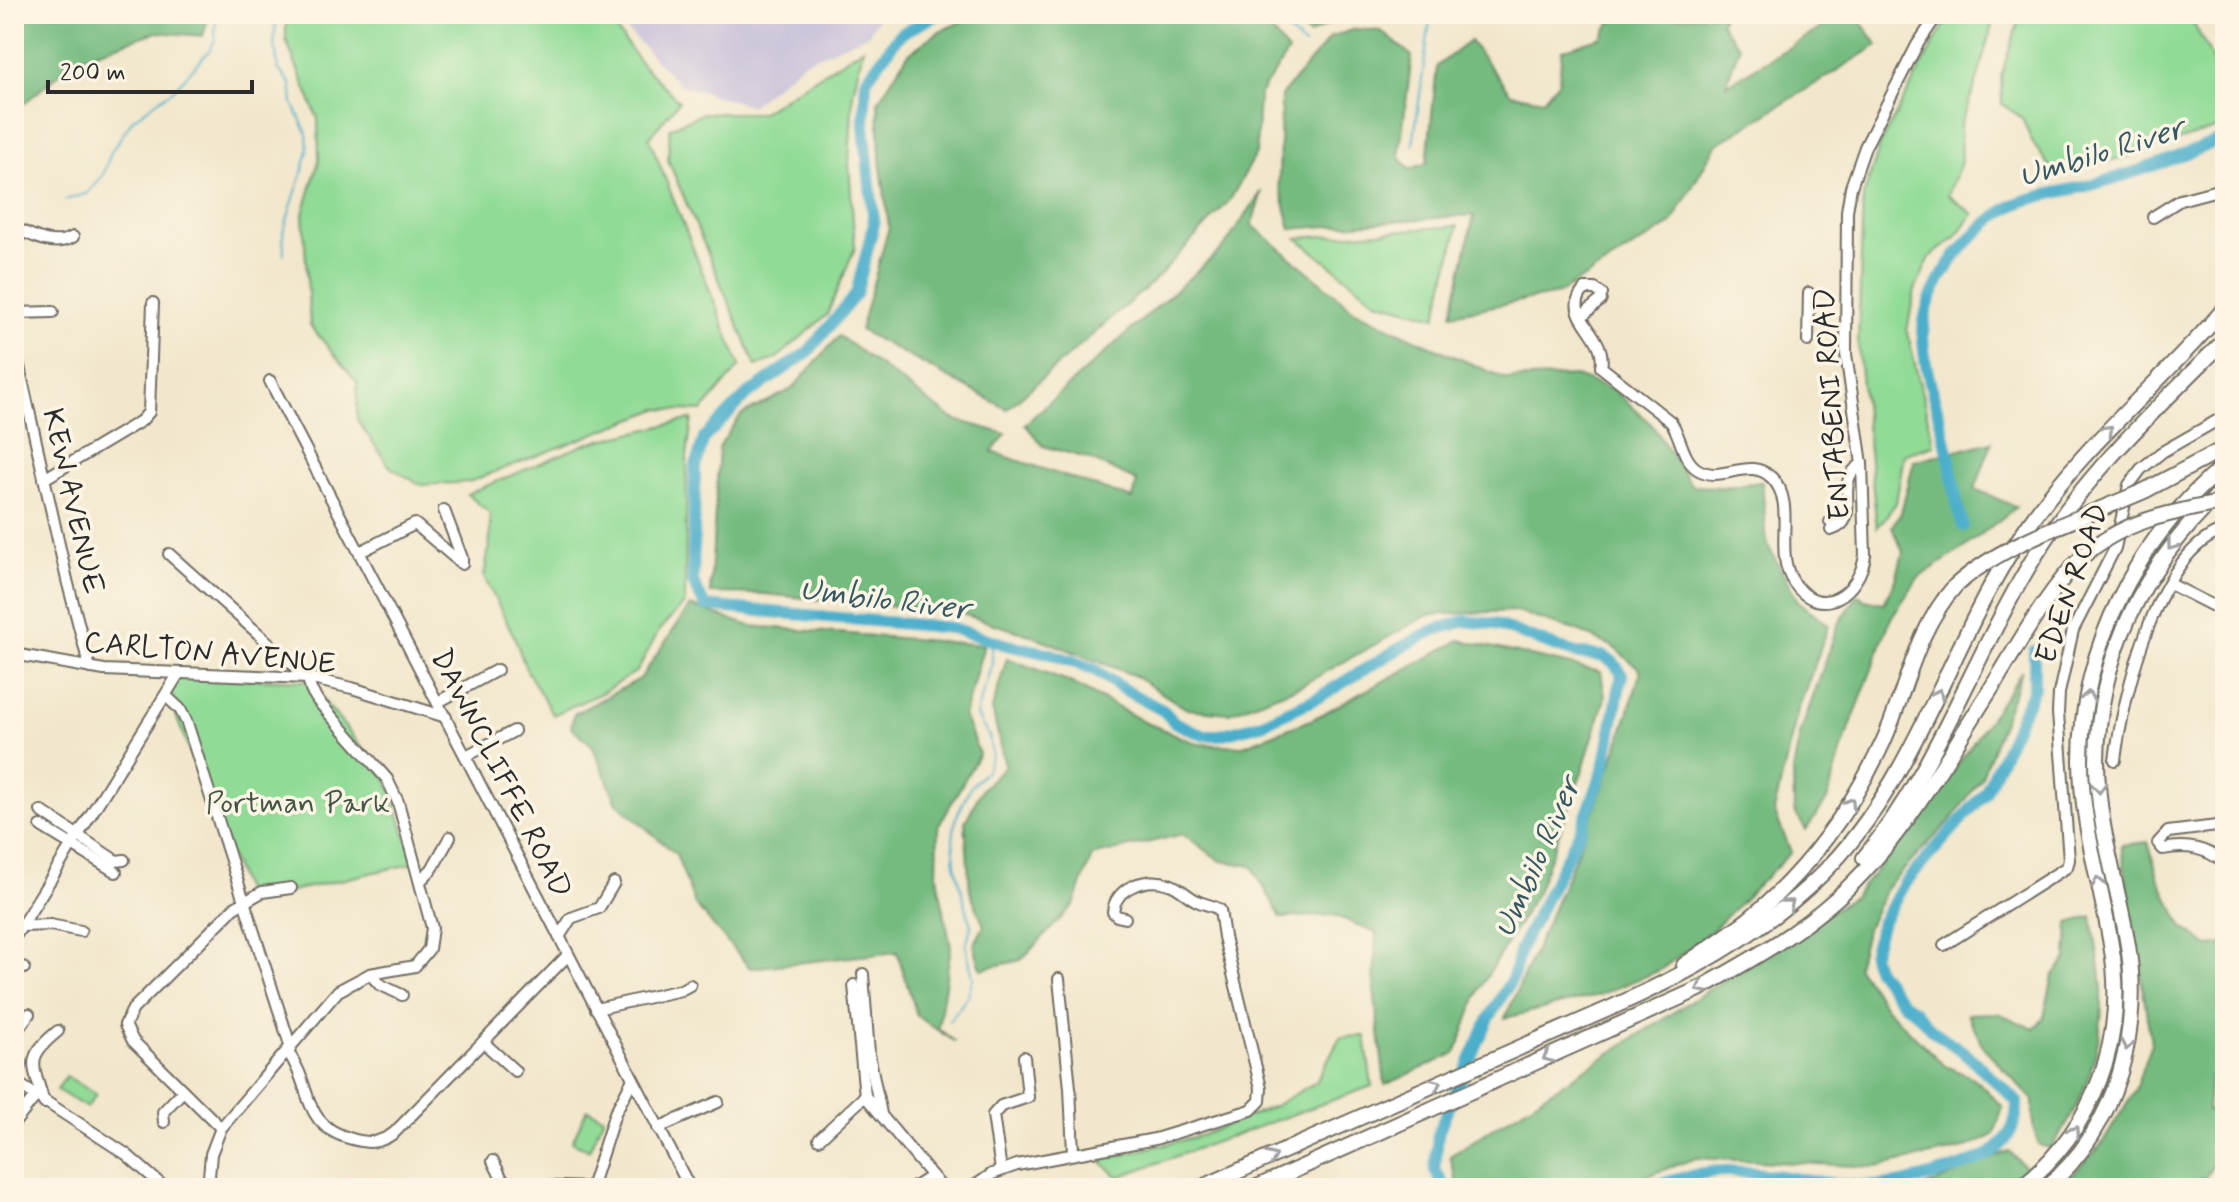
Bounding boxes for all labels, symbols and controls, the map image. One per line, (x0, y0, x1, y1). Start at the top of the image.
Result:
scale bar (48, 44, 252, 94)
text: 200 m (60, 58, 126, 89)
water label: Umbilo River (2014, 107, 2193, 198)
street label: ENTABENI ROAD (1805, 286, 1860, 521)
street label: KEW AVENUE (32, 405, 113, 598)
one-way arrow (2098, 425, 2113, 439)
street label: EDEN ROAD (2027, 498, 2118, 669)
one-way arrow (2167, 536, 2181, 551)
water label: Umbilo River (797, 569, 976, 632)
street label: CARLTON AVENUE (82, 623, 337, 684)
street label: DAWNCLIFFE ROAD (421, 642, 580, 905)
one-way arrow (1928, 688, 1944, 702)
one-way arrow (2078, 689, 2095, 702)
water label: Umbilo River (1484, 768, 1593, 944)
one-way arrow (2090, 782, 2107, 795)
park label: Portman Park (206, 784, 390, 823)
one-way arrow (1840, 797, 1855, 812)
one-way arrow (2090, 875, 2107, 889)
one-way arrow (1780, 899, 1794, 914)
one-way arrow (1694, 978, 1709, 993)
one-way arrow (2120, 1038, 2137, 1052)
one-way arrow (1542, 1048, 1556, 1064)
one-way arrow (1428, 1077, 1442, 1093)
one-way arrow (2064, 1126, 2079, 1140)
one-way arrow (1264, 1150, 1278, 1166)

